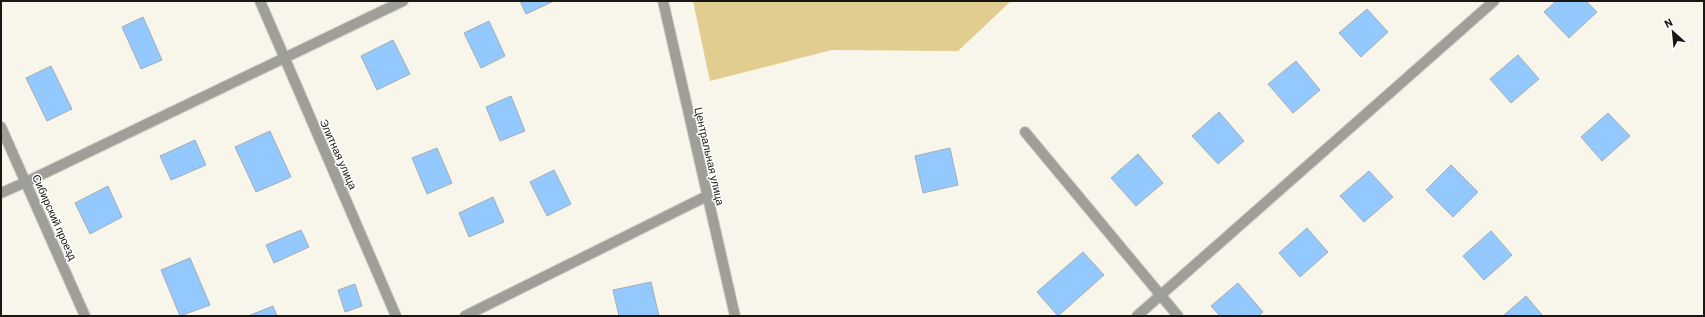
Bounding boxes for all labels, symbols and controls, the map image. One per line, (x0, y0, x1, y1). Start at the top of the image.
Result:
north arrow (1653, 12, 1693, 52)
text: N (1662, 15, 1674, 30)
street label: Центральная улица (692, 106, 728, 207)
street label: Элитная улица (318, 117, 361, 192)
street label: Сибирский проезд (30, 172, 80, 263)

